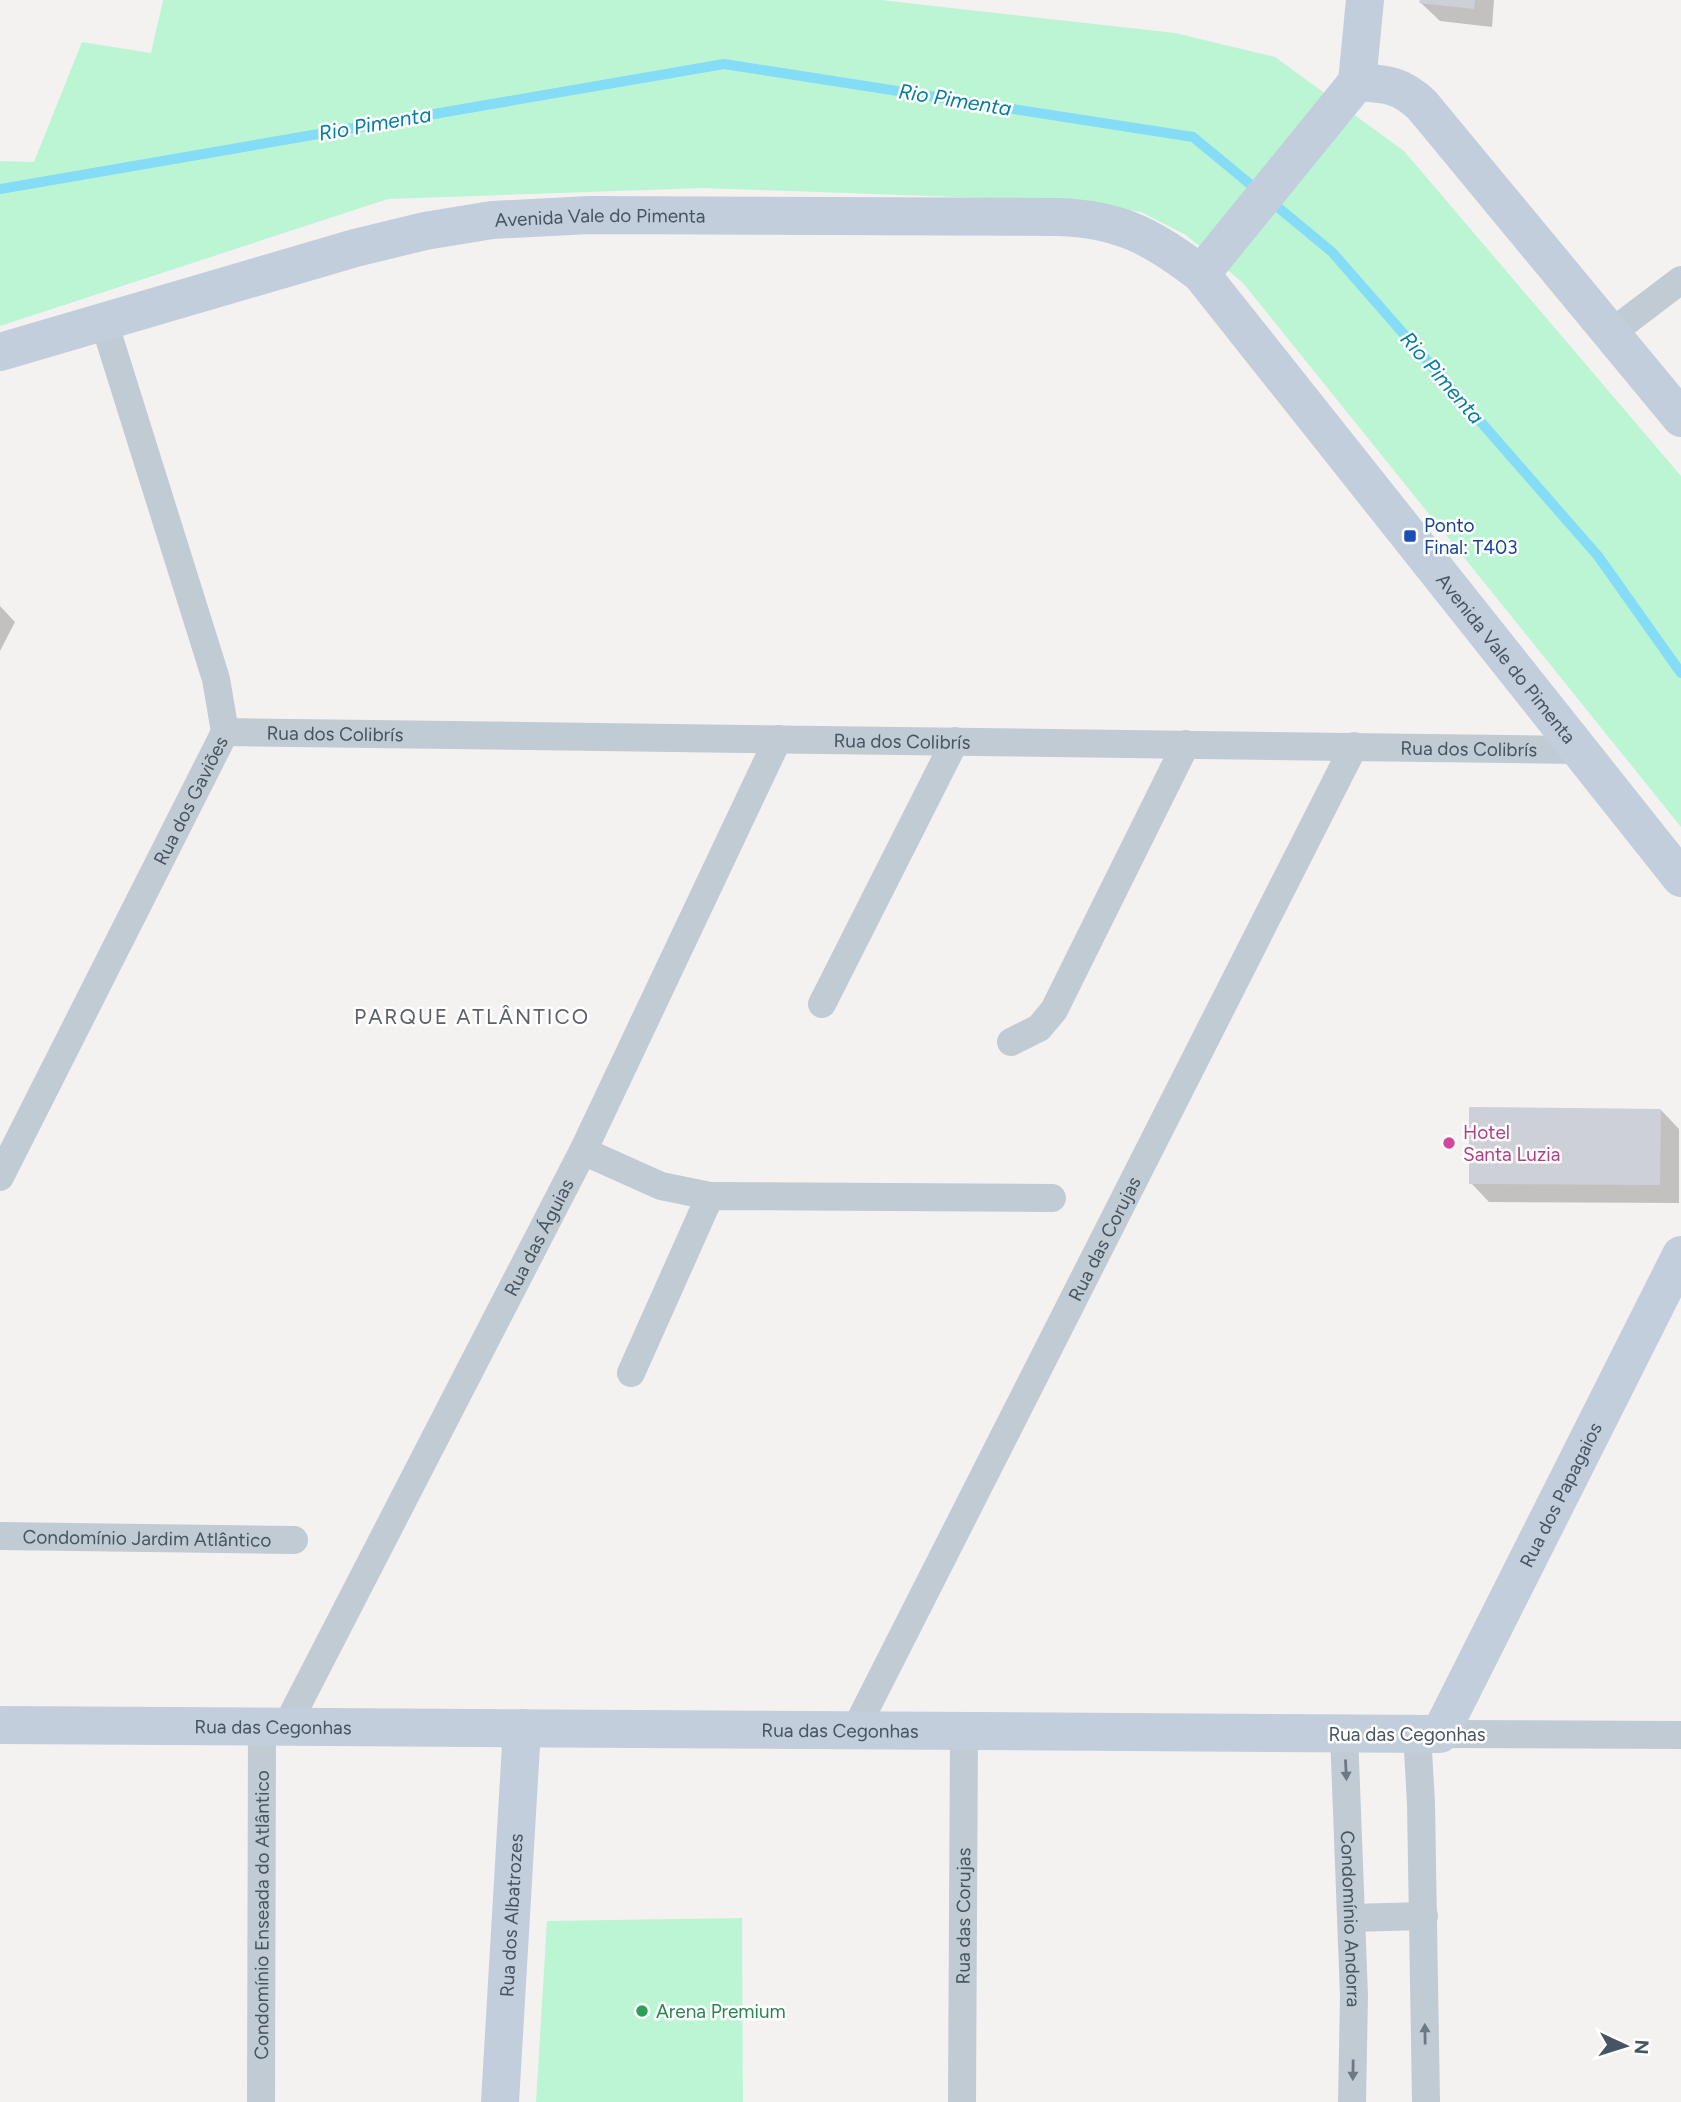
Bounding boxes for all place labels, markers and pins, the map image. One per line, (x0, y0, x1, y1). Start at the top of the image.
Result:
place label: Ponto Final: T403 (1424, 514, 1518, 559)
marker: Ponto Final: T403 (1402, 528, 1418, 544)
place label: Hotel Santa Luzia (1463, 1121, 1560, 1166)
marker: Hotel Santa Luzia (1441, 1135, 1457, 1151)
place label: Arena Premium (656, 2000, 786, 2023)
marker: Arena Premium (634, 2003, 650, 2019)

